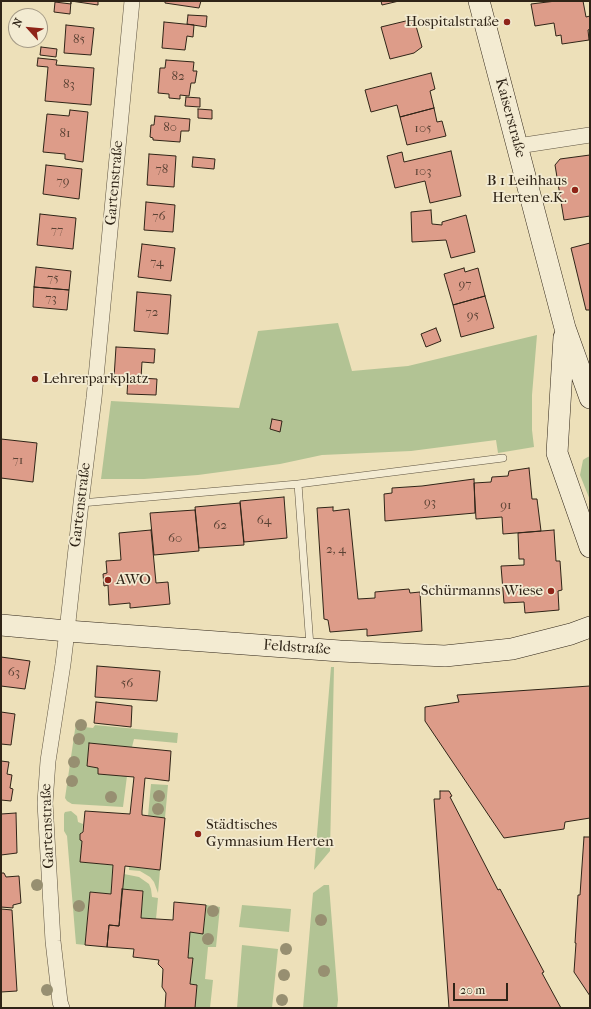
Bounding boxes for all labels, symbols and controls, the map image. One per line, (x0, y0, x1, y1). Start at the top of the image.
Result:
north arrow (8, 8, 48, 48)
place label: Hospitalstraße (405, 13, 499, 31)
text: N (10, 16, 25, 29)
marker: Hospitalstraße (502, 17, 512, 27)
house number: 85 (73, 32, 85, 48)
house number: 82 (171, 69, 185, 85)
street label: Kaiserstraße (491, 76, 529, 160)
house number: 83 (63, 77, 75, 93)
house number: 80 (163, 120, 177, 136)
house number: 105 (414, 121, 432, 137)
house number: 81 (59, 126, 71, 142)
street label: Gartenstraße (102, 140, 128, 226)
house number: 78 (156, 162, 168, 178)
house number: 103 (414, 164, 432, 180)
place label: B 1 Leihhaus Herten e.K. (487, 172, 567, 207)
house number: 79 (56, 174, 70, 190)
marker: B 1 Leihhaus Herten e.K. (570, 185, 580, 195)
house number: 76 (152, 209, 166, 225)
house number: 77 (51, 223, 63, 239)
house number: 74 (150, 255, 164, 271)
house number: 75 (47, 271, 59, 287)
house number: 97 (458, 277, 472, 293)
house number: 73 (45, 291, 57, 307)
house number: 72 (146, 305, 158, 321)
house number: 95 (467, 308, 479, 324)
place label: Lehrerparkplatz (43, 370, 149, 388)
marker: Lehrerparkplatz (30, 374, 40, 384)
house number: 71 (13, 453, 23, 469)
street label: Gartenstraße (67, 462, 95, 548)
house number: 93 (424, 495, 436, 511)
house number: 91 (500, 498, 512, 514)
house number: 64 (257, 513, 271, 529)
house number: 62 (213, 518, 227, 534)
house number: 60 (168, 531, 182, 547)
house number: 2, 4 (326, 542, 346, 558)
place label: AWO (116, 571, 151, 589)
marker: AWO (103, 575, 113, 585)
place label: Schürmanns Wiese (421, 582, 543, 600)
marker: Schürmanns Wiese (546, 586, 556, 596)
street label: Feldstraße (263, 637, 331, 659)
house number: 63 (8, 665, 20, 681)
house number: 56 (121, 676, 133, 692)
street label: Gartenstraße (38, 783, 58, 869)
place label: Städtisches Gymnasium Herten (206, 816, 334, 851)
marker: Städtisches Gymnasium Herten (193, 829, 203, 839)
scale bar (455, 975, 510, 1001)
text: 20 m (460, 983, 485, 997)

